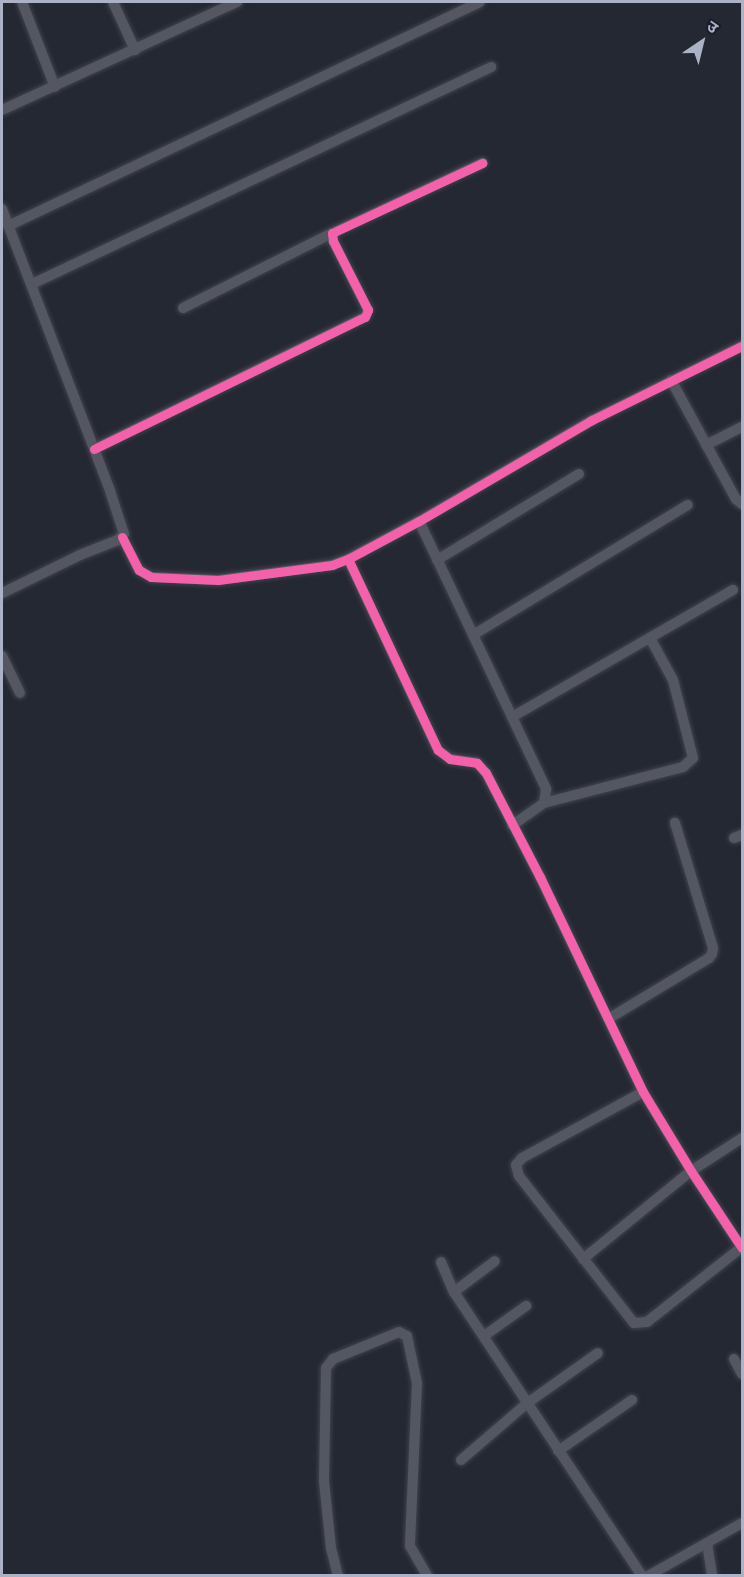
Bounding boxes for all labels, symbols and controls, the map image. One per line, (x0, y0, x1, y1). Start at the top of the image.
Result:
north arrow (672, 12, 732, 72)
text: उ (704, 17, 721, 36)

